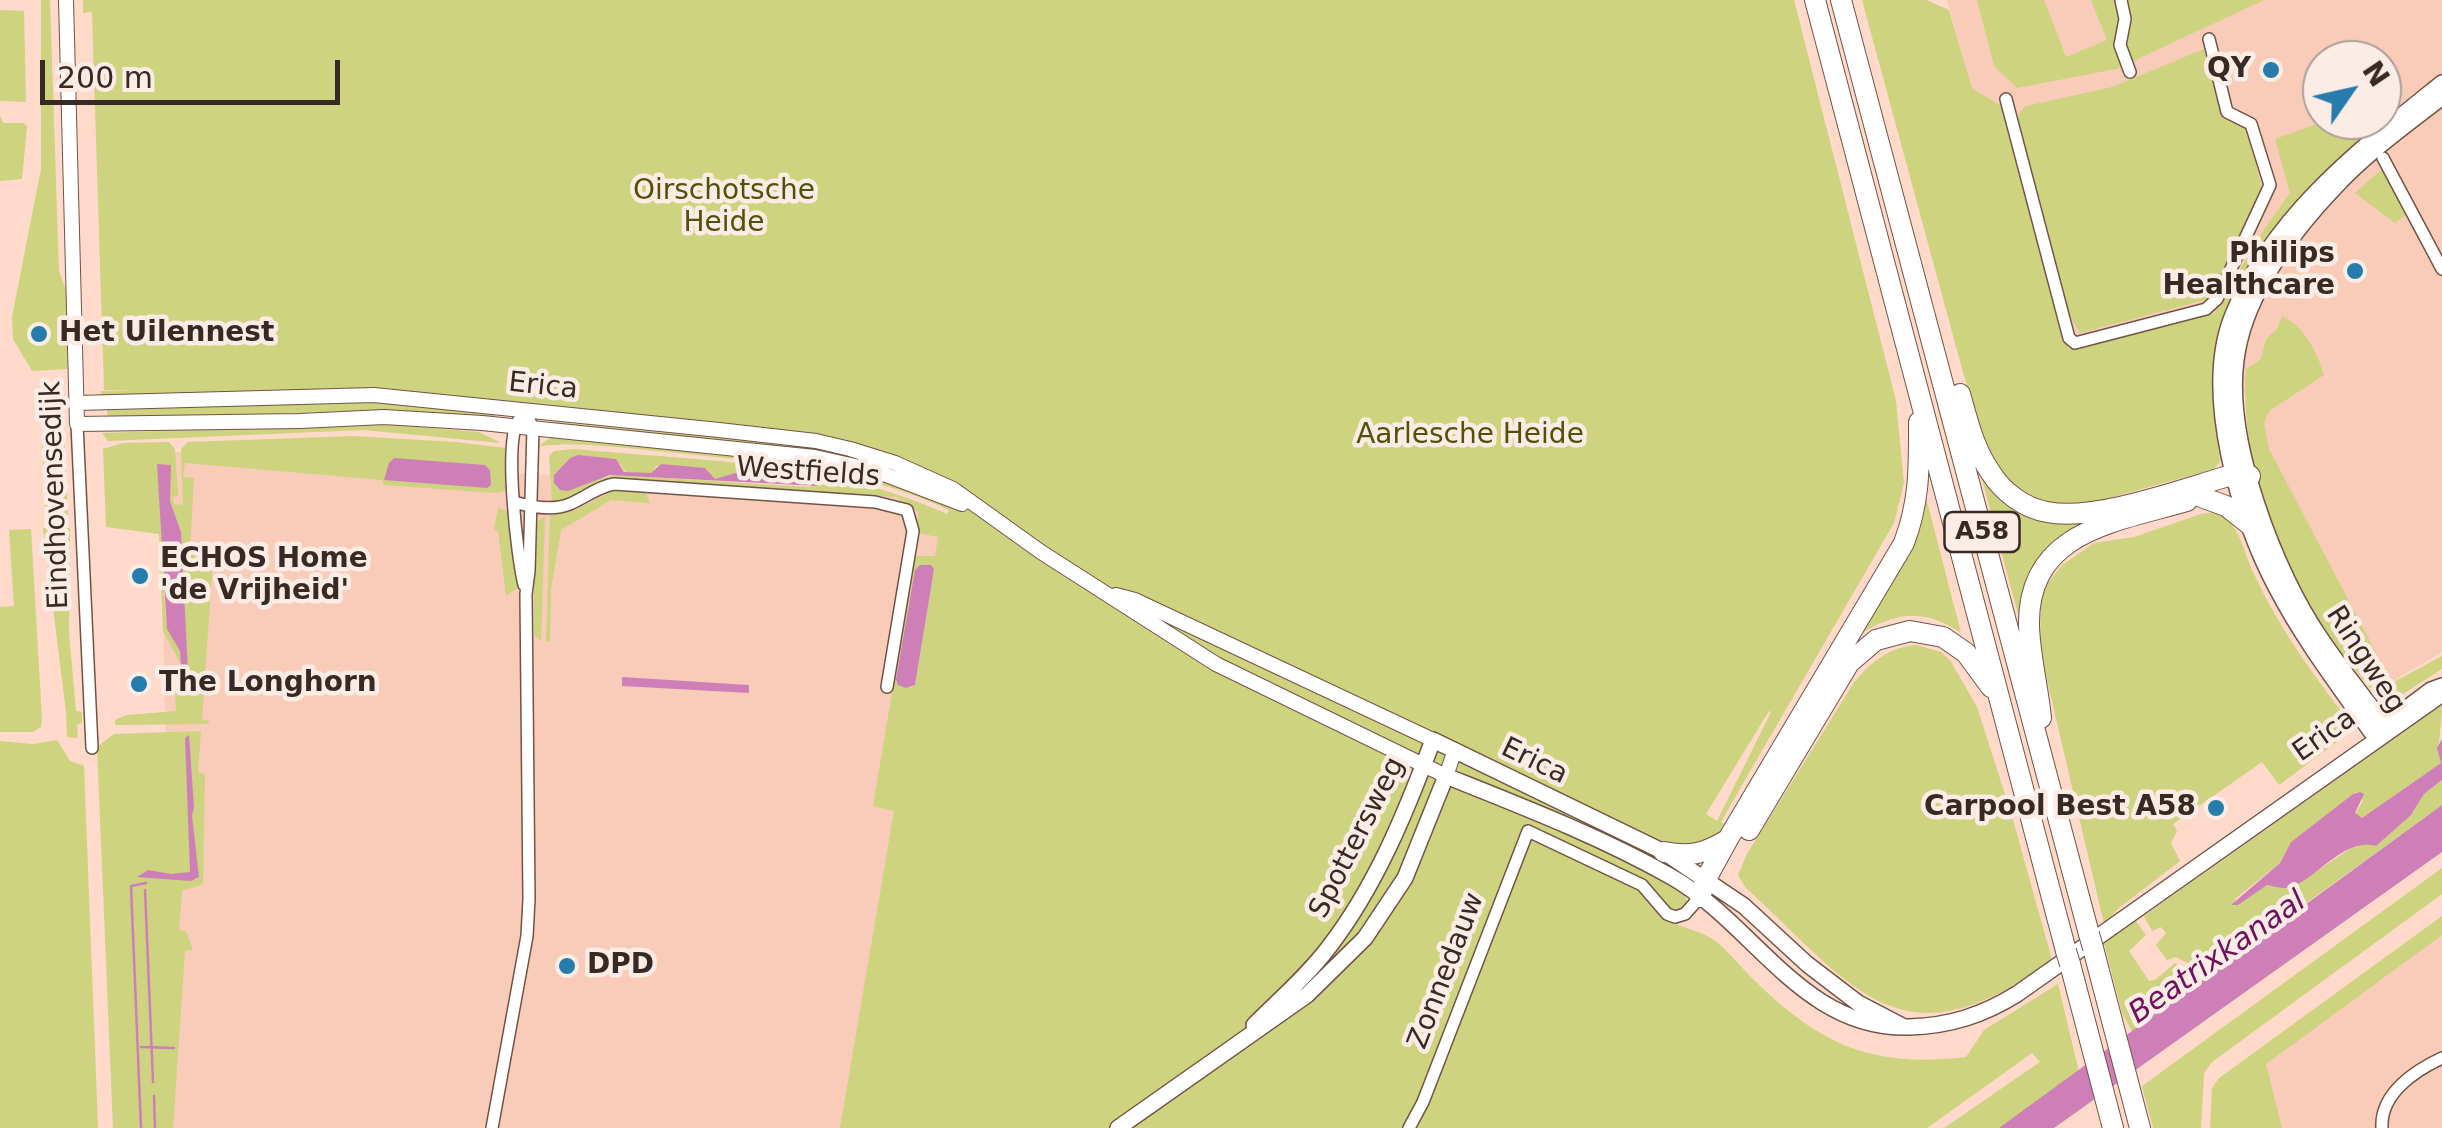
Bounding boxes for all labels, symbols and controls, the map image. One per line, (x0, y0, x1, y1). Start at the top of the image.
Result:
scale bar (45, 40, 345, 102)
north arrow (2302, 40, 2402, 140)
place label: QY (2207, 53, 2251, 87)
text: N (2355, 55, 2396, 93)
marker: QY (2260, 59, 2282, 81)
text: 200 m (57, 60, 153, 95)
park label: Oirschotsche Heide (633, 175, 815, 241)
place label: Philips Healthcare (2162, 238, 2335, 304)
marker: Philips Healthcare (2344, 260, 2366, 282)
place label: Het Uilennest (59, 317, 274, 351)
marker: Het Uilennest (28, 323, 50, 345)
street label: Erica (507, 367, 579, 407)
street label: Eindhovensedijk (35, 380, 77, 610)
park label: Aarlesche Heide (1356, 419, 1584, 453)
street label: Westfields (735, 451, 881, 495)
road number: A58 (1944, 512, 2020, 552)
place label: ECHOS Home 'de Vrijheid' (160, 543, 368, 609)
marker: ECHOS Home 'de Vrijheid' (129, 565, 151, 587)
street label: Ringweg (2318, 600, 2412, 720)
place label: The Longhorn (159, 667, 377, 701)
marker: The Longhorn (128, 673, 150, 695)
street label: Erica (2287, 702, 2363, 770)
street label: Erica (1495, 732, 1573, 792)
street label: Spottersweg (1303, 752, 1413, 924)
place label: Carpool Best A58 (1924, 791, 2196, 825)
marker: Carpool Best A58 (2205, 797, 2227, 819)
water label: Beatrixkanaal (2123, 884, 2313, 1032)
street label: Zonnedauw (1402, 888, 1492, 1054)
place label: DPD (587, 949, 654, 983)
marker: DPD (556, 955, 578, 977)

